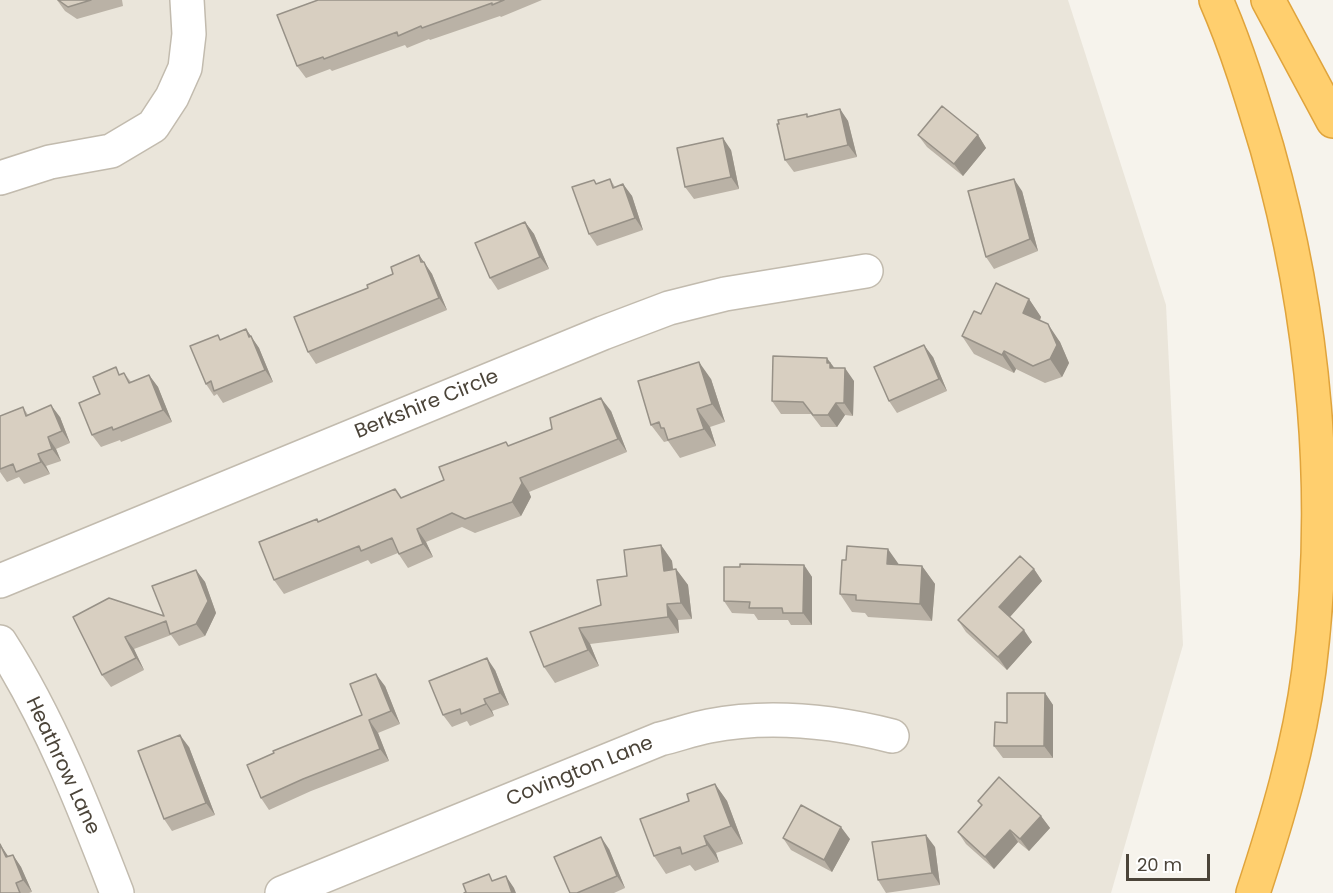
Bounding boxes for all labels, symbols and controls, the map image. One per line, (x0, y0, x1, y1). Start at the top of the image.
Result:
street label: Berkshire Circle (352, 365, 502, 445)
street label: Heathrow Lane (20, 693, 104, 839)
street label: Covington Lane (503, 732, 657, 812)
scale bar (1129, 842, 1213, 880)
text: 20 m (1137, 852, 1182, 877)

